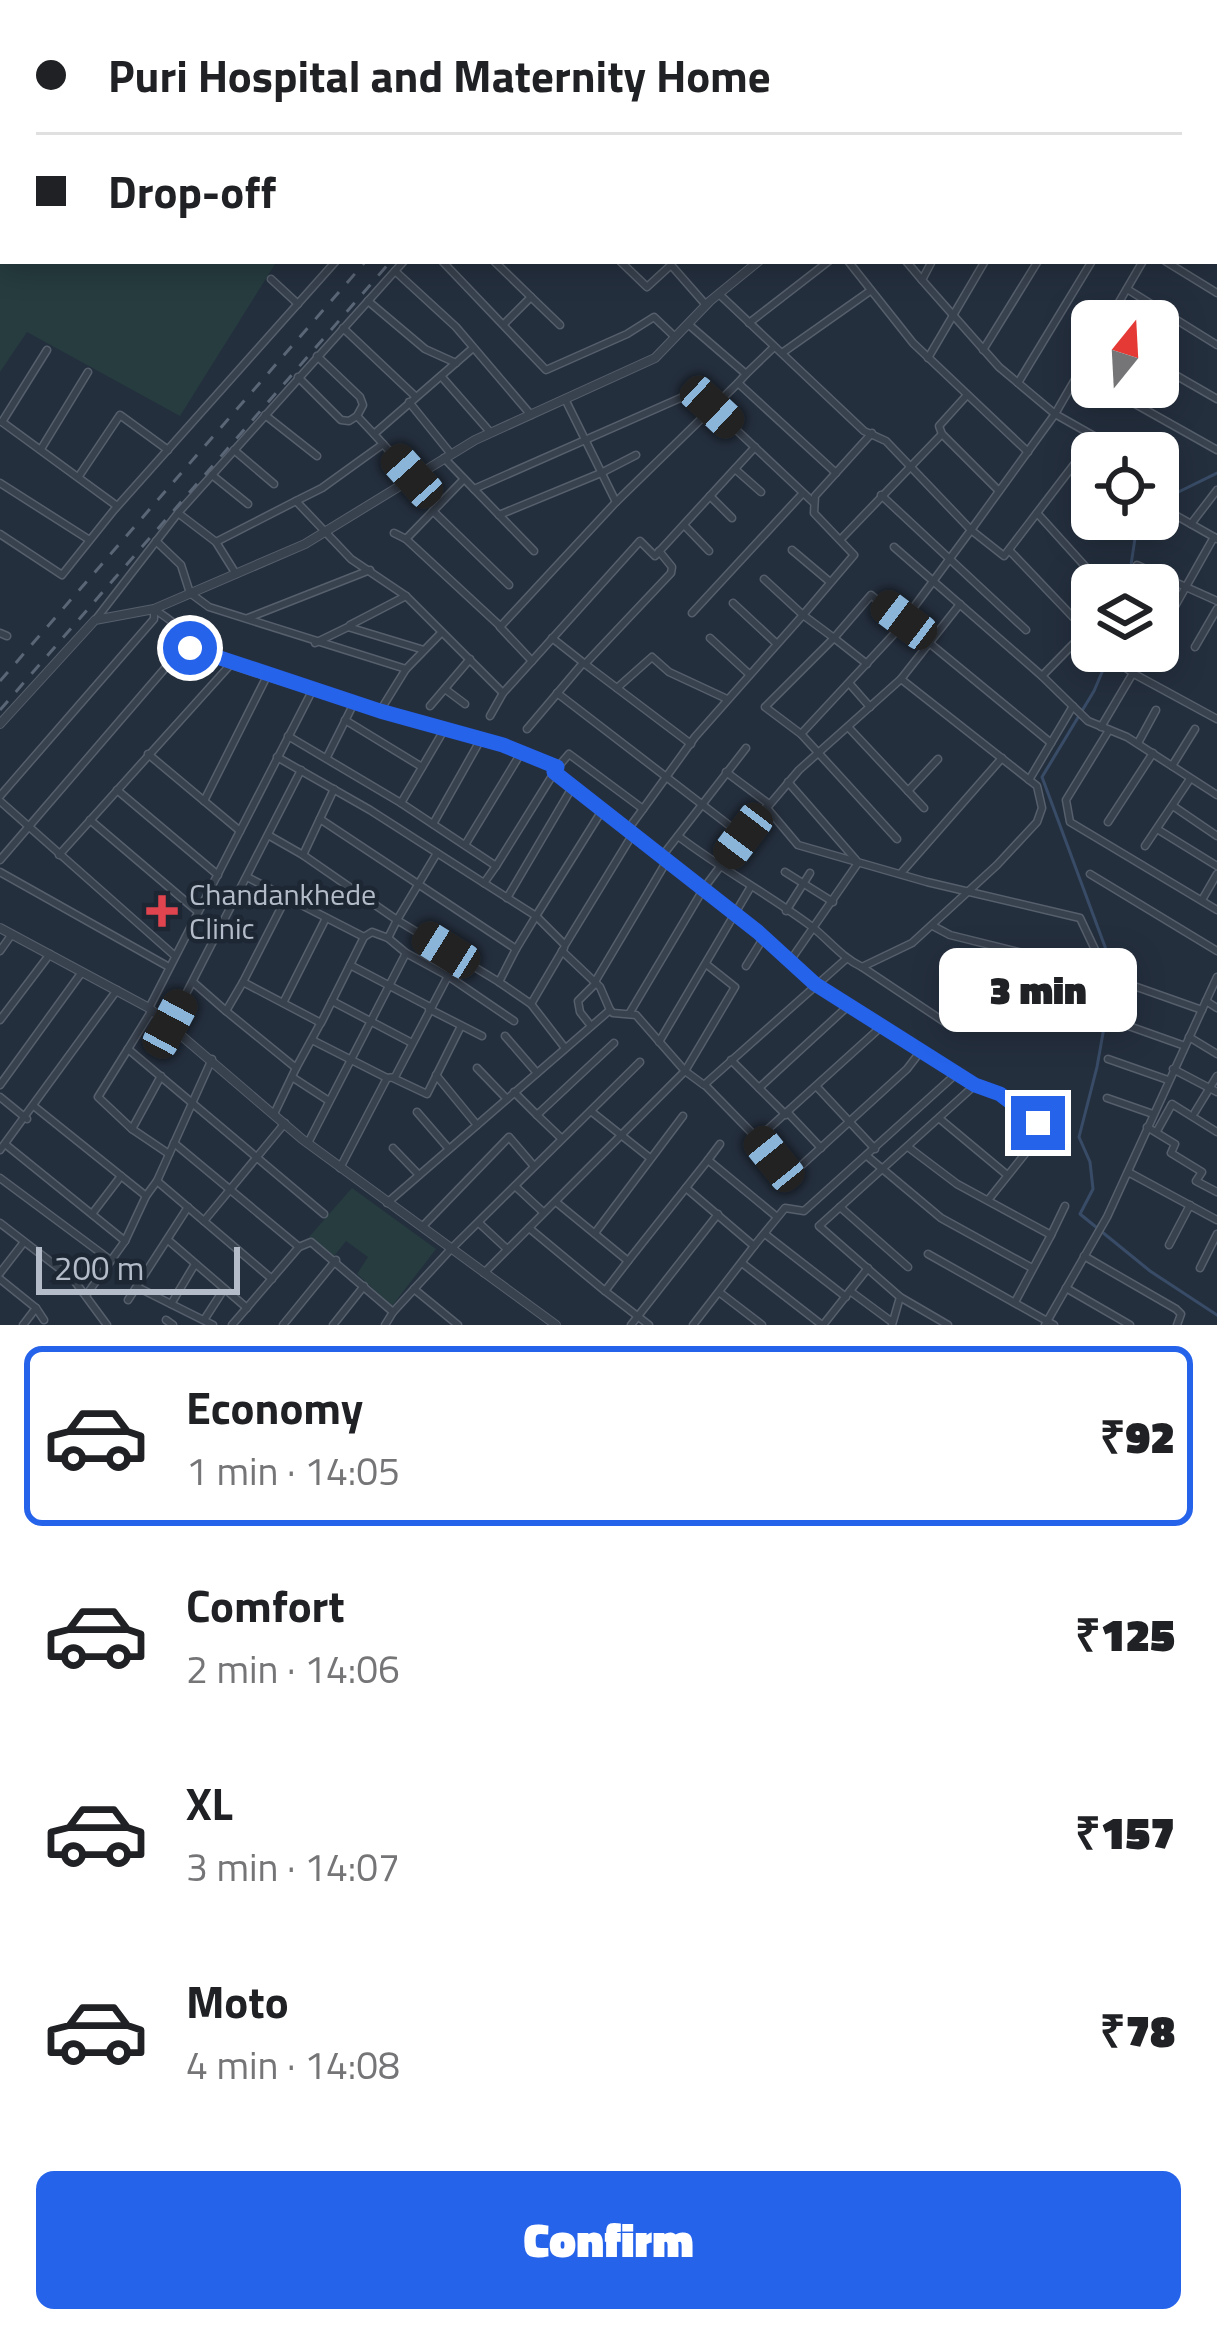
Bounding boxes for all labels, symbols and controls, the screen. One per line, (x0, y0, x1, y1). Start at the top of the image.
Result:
text: Puri Hospital and Maternity Home (108, 41, 771, 109)
text: Drop-off (108, 157, 276, 225)
north arrow (1071, 300, 1179, 408)
map controls (1071, 300, 1179, 672)
car (673, 369, 751, 445)
button: locate (1071, 432, 1179, 540)
car (375, 437, 449, 515)
button: layers (1071, 564, 1179, 672)
car (864, 584, 944, 656)
route start (163, 621, 217, 675)
car (707, 796, 779, 876)
place label: Chandankhede Clinic (189, 871, 376, 951)
marker: Chandankhede Clinic (146, 895, 178, 927)
car (406, 916, 486, 984)
callout: 3 min (939, 949, 1137, 1033)
text: 3 min (990, 960, 1086, 1019)
car (137, 984, 203, 1064)
route end (1011, 1096, 1065, 1150)
car (737, 1120, 811, 1198)
scale bar (36, 1241, 240, 1294)
text: 200 m (54, 1243, 144, 1293)
text: Economy (186, 1373, 363, 1441)
icon: car (42, 1382, 150, 1490)
text: ₹92 (1100, 1402, 1175, 1470)
text: 1 min · 14:05 (186, 1441, 400, 1500)
text: Comfort (186, 1571, 345, 1639)
icon: car (42, 1580, 150, 1688)
text: ₹125 (1075, 1600, 1175, 1668)
text: 2 min · 14:06 (186, 1639, 400, 1698)
text: XL (186, 1769, 233, 1837)
icon: car (42, 1778, 150, 1886)
text: ₹157 (1075, 1798, 1175, 1866)
text: 3 min · 14:07 (186, 1837, 400, 1896)
text: Moto (186, 1967, 289, 2035)
icon: car (42, 1976, 150, 2084)
text: ₹78 (1100, 1996, 1175, 2064)
text: 4 min · 14:08 (186, 2035, 400, 2094)
button: Confirm (36, 2171, 1181, 2309)

